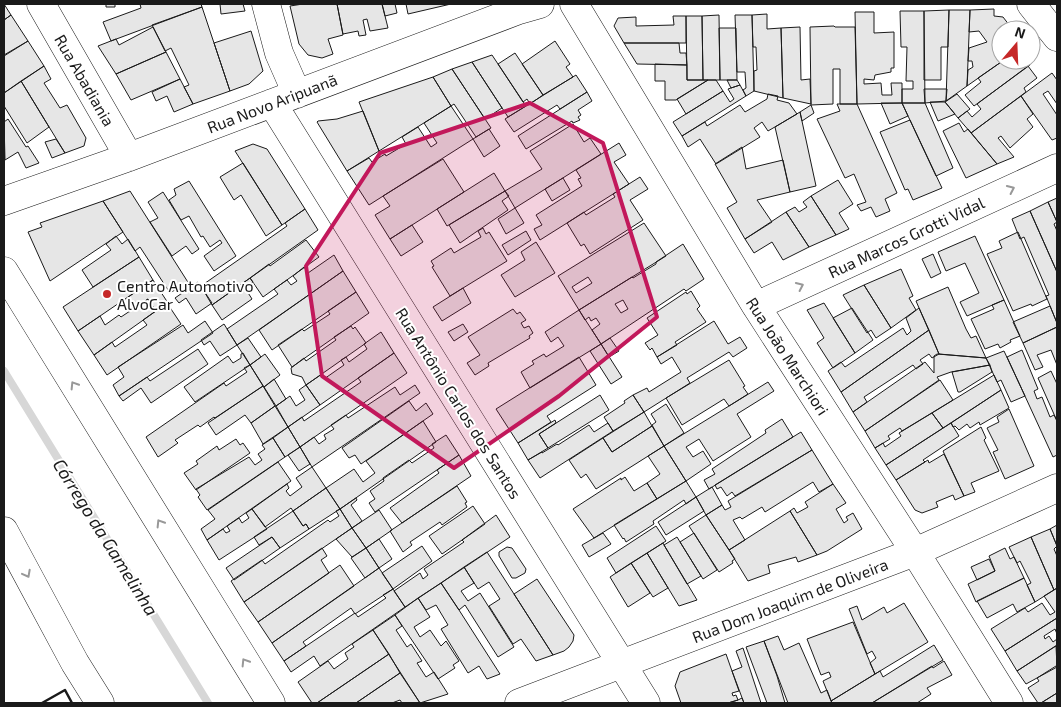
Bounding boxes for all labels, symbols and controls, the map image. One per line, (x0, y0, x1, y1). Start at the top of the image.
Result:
north arrow (991, 20, 1041, 70)
text: N (1013, 23, 1028, 42)
street label: Rua Abadiania (51, 31, 119, 129)
street label: Rua Novo Aripuanã (204, 69, 340, 137)
one-way arrow (1006, 185, 1015, 195)
street label: Rua Marcos Grotti Vidal (825, 192, 987, 282)
place label: Centro Automotivo AlvoCar (117, 276, 253, 313)
one-way arrow (795, 281, 804, 292)
marker: Centro Automotivo AlvoCar (101, 288, 113, 300)
street label: Rua João Marchiori (743, 294, 833, 418)
street label: Rua Antônio Carlos dos Santos (392, 304, 526, 502)
one-way arrow (71, 382, 81, 391)
water label: Córrego da Gamelinha (49, 454, 163, 620)
one-way arrow (156, 520, 166, 529)
street label: Rua Dom Joaquim de Oliveira (689, 554, 891, 646)
one-way arrow (21, 569, 31, 578)
one-way arrow (242, 658, 252, 667)

